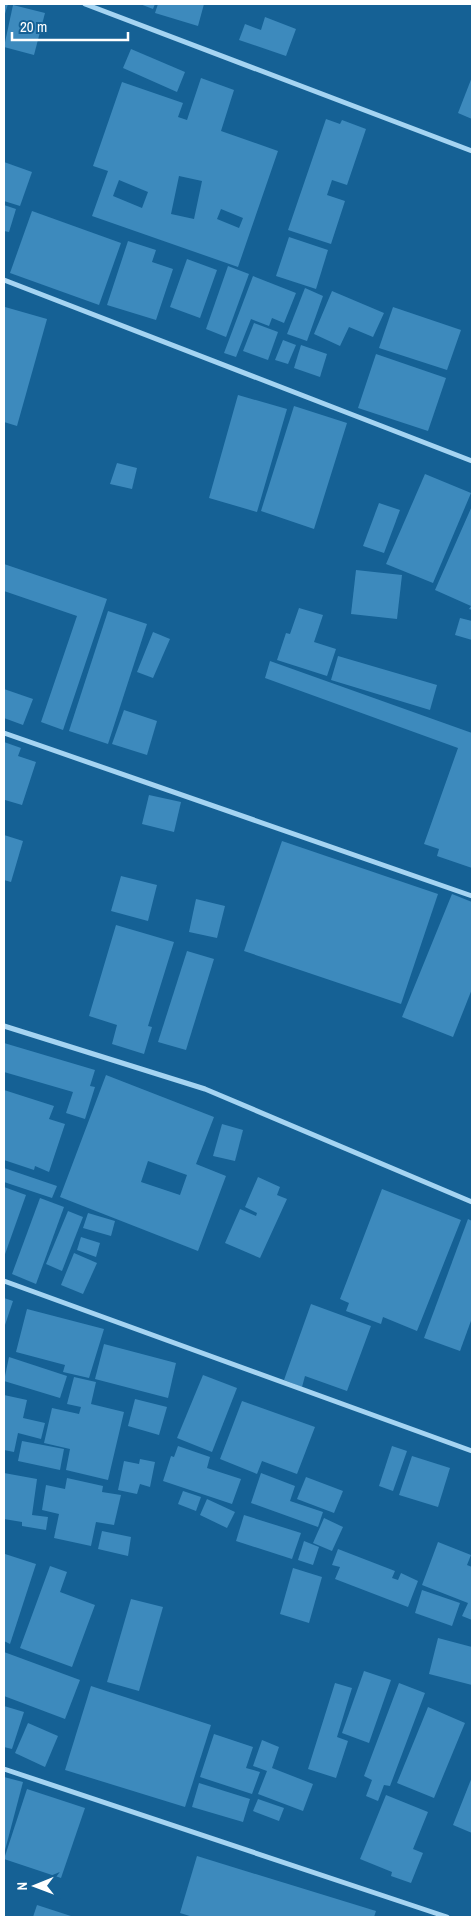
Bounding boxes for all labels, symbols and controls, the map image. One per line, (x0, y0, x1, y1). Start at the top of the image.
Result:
scale bar (12, 10, 129, 42)
text: 20 m (20, 16, 47, 37)
north arrow (10, 1861, 60, 1911)
text: N (13, 1882, 31, 1891)

